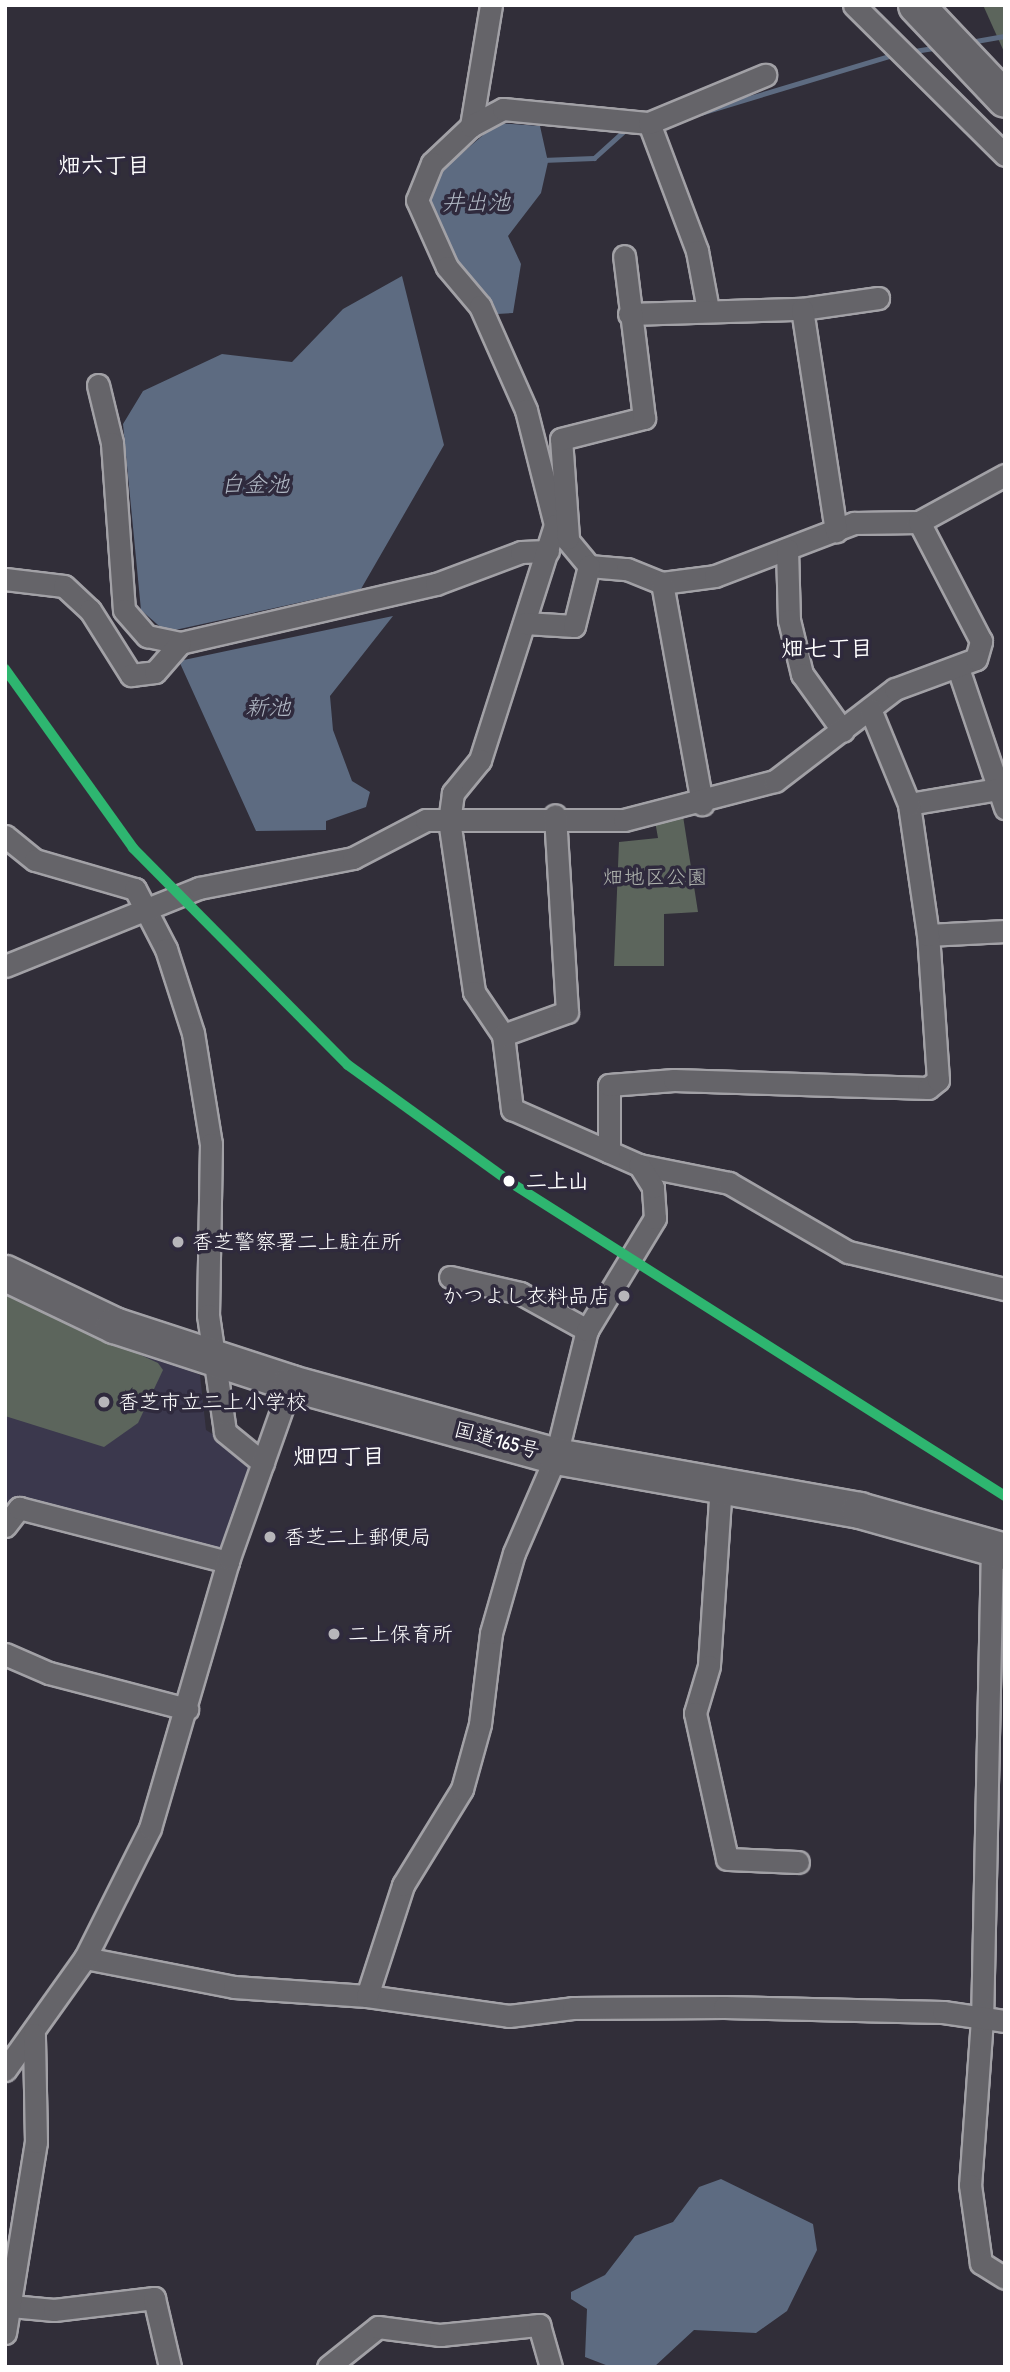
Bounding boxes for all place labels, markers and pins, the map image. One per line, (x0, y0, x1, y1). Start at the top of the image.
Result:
place label: 二上山 (526, 1168, 589, 1194)
marker: 二上山 (498, 1170, 520, 1192)
place label: 香芝警察署二上駐在所 (192, 1229, 402, 1255)
marker: 香芝警察署二上駐在所 (170, 1234, 186, 1250)
place label: かつよし衣料品店 (442, 1283, 610, 1309)
marker: かつよし衣料品店 (616, 1288, 632, 1304)
place label: 香芝市立二上小学校 (118, 1389, 307, 1415)
marker: 香芝市立二上小学校 (96, 1394, 112, 1410)
place label: 香芝二上郵便局 (284, 1524, 431, 1550)
marker: 香芝二上郵便局 (262, 1529, 278, 1545)
place label: 二上保育所 (348, 1621, 453, 1647)
marker: 二上保育所 (326, 1626, 342, 1642)

